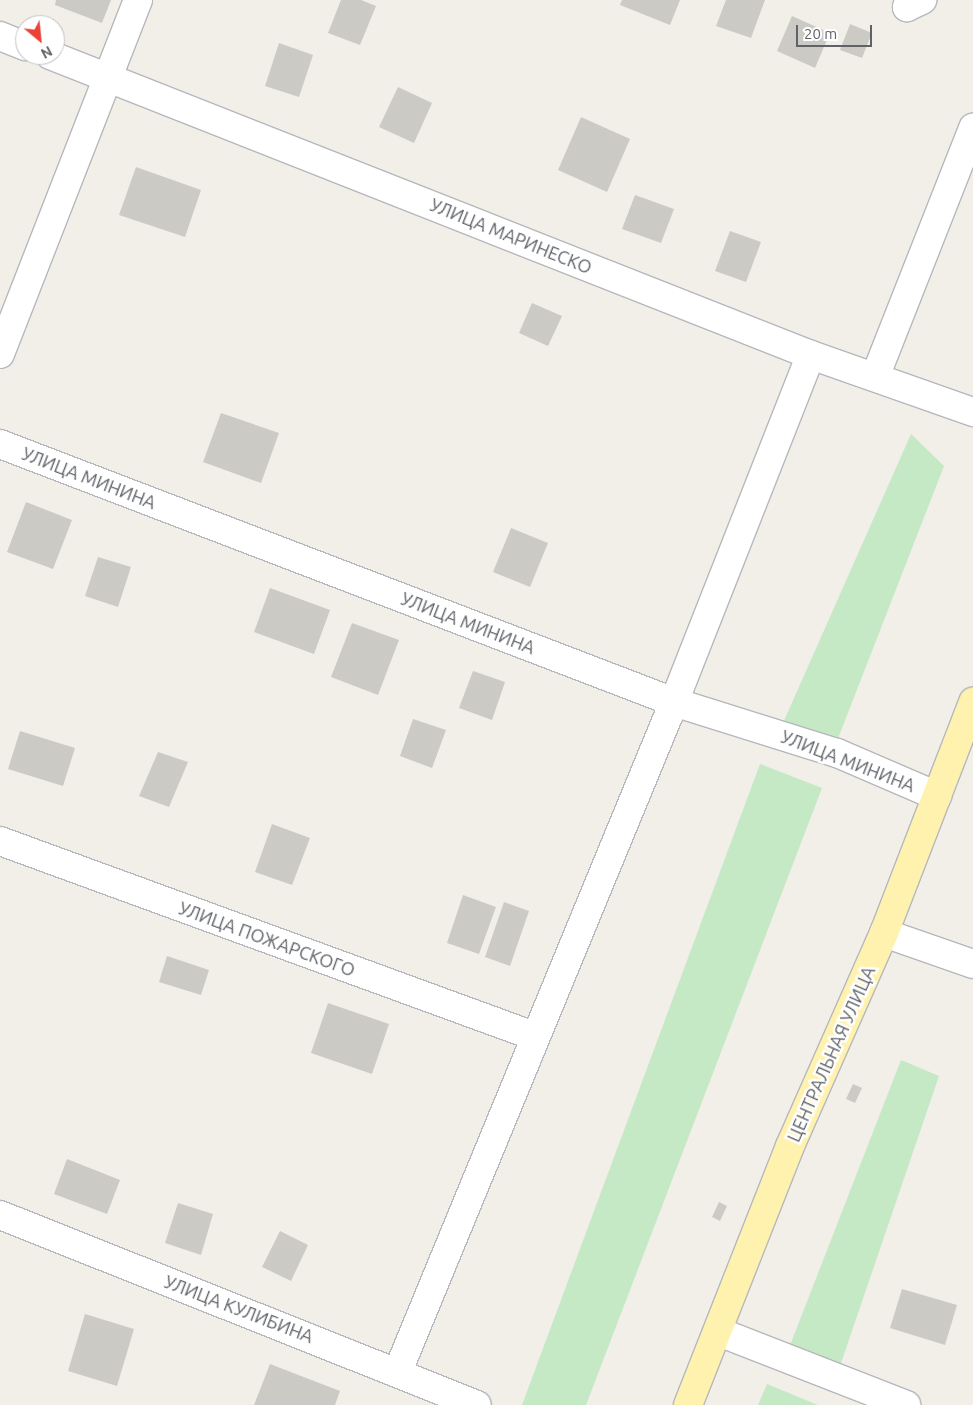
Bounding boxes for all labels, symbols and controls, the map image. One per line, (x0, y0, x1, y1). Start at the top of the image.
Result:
north arrow (15, 15, 65, 65)
scale bar (798, 15, 874, 47)
text: 20 m (804, 25, 837, 42)
text: N (38, 43, 55, 62)
street label: УЛИЦА МАРИНЕСКО (427, 194, 595, 278)
street label: УЛИЦА МИНИНА (19, 443, 159, 513)
street label: УЛИЦА МИНИНА (398, 588, 538, 658)
street label: УЛИЦА МИНИНА (778, 726, 918, 796)
street label: УЛИЦА ПОЖАРСКОГО (176, 897, 358, 981)
street label: ЦЕНТРАЛЬНАЯ УЛИЦА (783, 963, 879, 1145)
street label: УЛИЦА КУЛИБИНА (162, 1271, 316, 1347)

